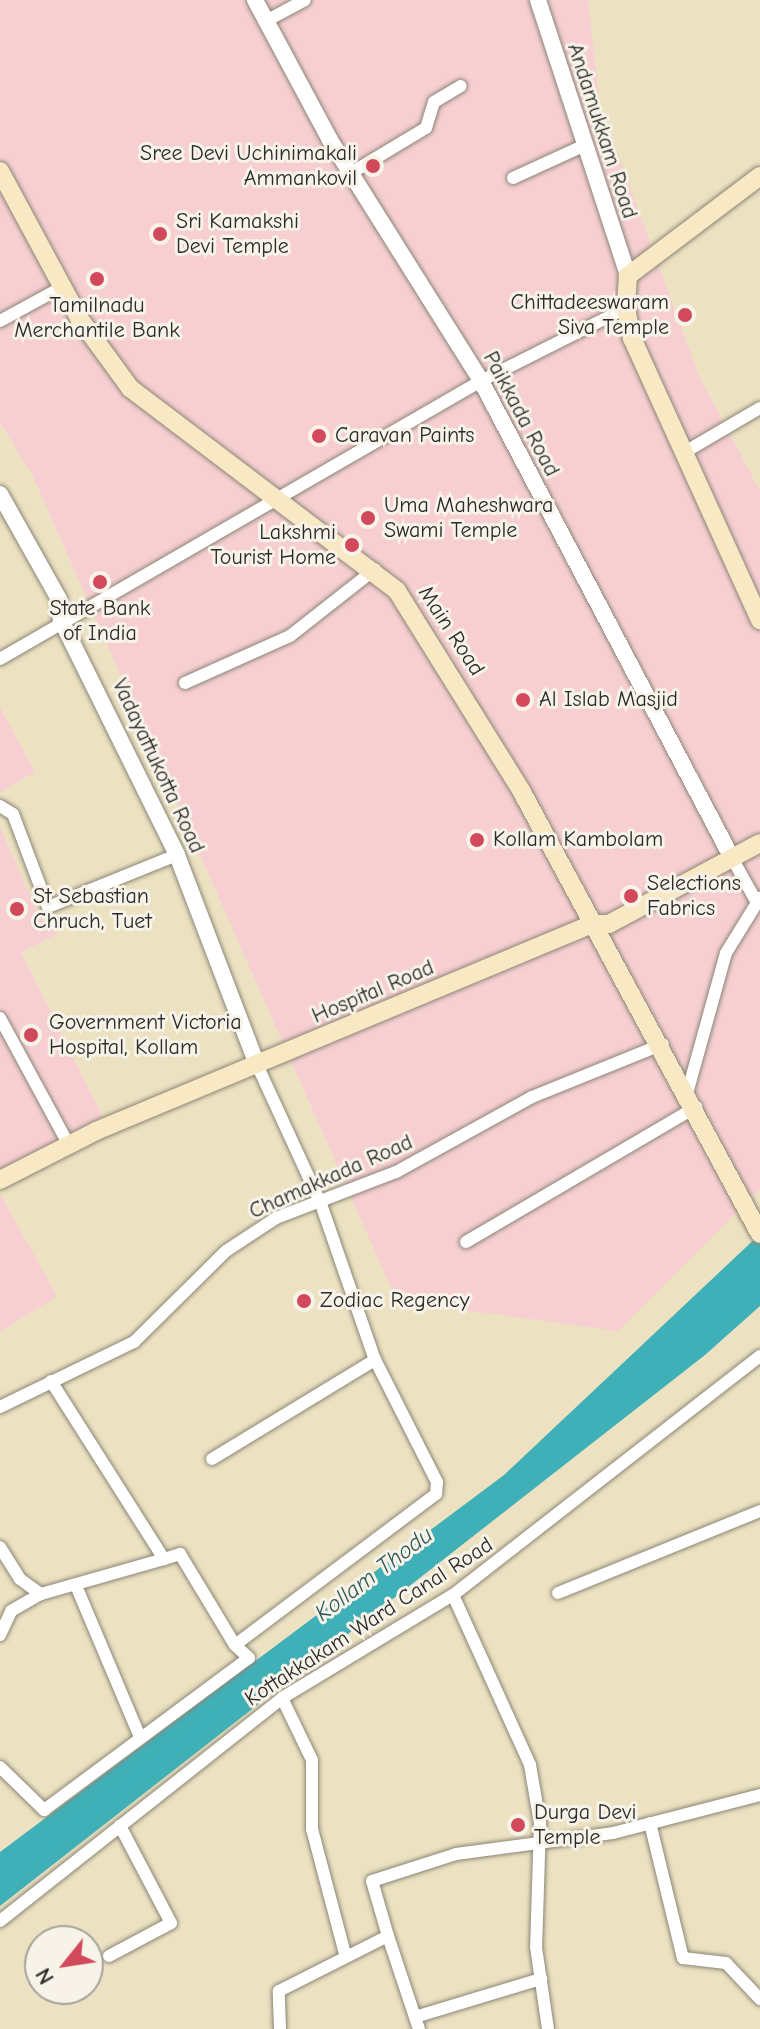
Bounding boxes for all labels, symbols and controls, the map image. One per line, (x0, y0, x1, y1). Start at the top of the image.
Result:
street label: Andamukkam Road (561, 40, 643, 222)
place label: Sree Devi Uchinimakali Ammankovil (140, 140, 357, 192)
marker: Sree Devi Uchinimakali Ammankovil (364, 157, 382, 175)
place label: Sri Kamakshi Devi Temple (176, 208, 299, 260)
marker: Sri Kamakshi Devi Temple (151, 225, 169, 243)
marker: Tamilnadu Merchantile Bank (88, 270, 106, 288)
place label: Chittadeeswaram Siva Temple (511, 289, 669, 340)
place label: Tamilnadu Merchantile Bank (14, 292, 180, 344)
marker: Chittadeeswaram Siva Temple (676, 306, 694, 324)
street label: Paikkada Road (477, 347, 565, 481)
place label: Caravan Paints (335, 423, 475, 449)
marker: Caravan Paints (310, 427, 328, 445)
place label: Uma Maheshwara Swami Temple (384, 492, 553, 544)
marker: Uma Maheshwara Swami Temple (359, 509, 377, 527)
place label: Lakshmi Tourist Home (210, 519, 336, 570)
marker: Lakshmi Tourist Home (343, 536, 361, 554)
marker: State Bank of India (91, 573, 109, 591)
street label: Main Road (412, 581, 490, 681)
place label: State Bank of India (50, 595, 150, 646)
street label: Vadayattukotta Road (106, 675, 210, 857)
place label: Al Islab Masjid (539, 687, 678, 713)
marker: Al Islab Masjid (514, 691, 532, 709)
place label: Kollam Kambolam (493, 827, 663, 853)
marker: Kollam Kambolam (468, 831, 486, 849)
place label: Selections Fabrics (647, 870, 741, 922)
place label: St Sebastian Chruch, Tuet (33, 883, 152, 934)
marker: Selections Fabrics (622, 887, 640, 905)
marker: St Sebastian Chruch, Tuet (8, 900, 26, 918)
street label: Hospital Road (308, 954, 438, 1030)
place label: Government Victoria Hospital, Kollam (49, 1009, 242, 1060)
marker: Government Victoria Hospital, Kollam (20, 1024, 42, 1046)
street label: Chamakkada Road (245, 1129, 417, 1225)
place label: Zodiac Regency (320, 1288, 470, 1314)
marker: Zodiac Regency (295, 1292, 313, 1310)
water label: Kollam Thodu (309, 1520, 439, 1628)
street label: Kottakkakam Ward Canal Road (240, 1532, 498, 1712)
place label: Durga Devi Temple (534, 1799, 637, 1850)
marker: Durga Devi Temple (509, 1816, 527, 1834)
north arrow (24, 1925, 104, 2005)
text: N (30, 1963, 60, 1989)

